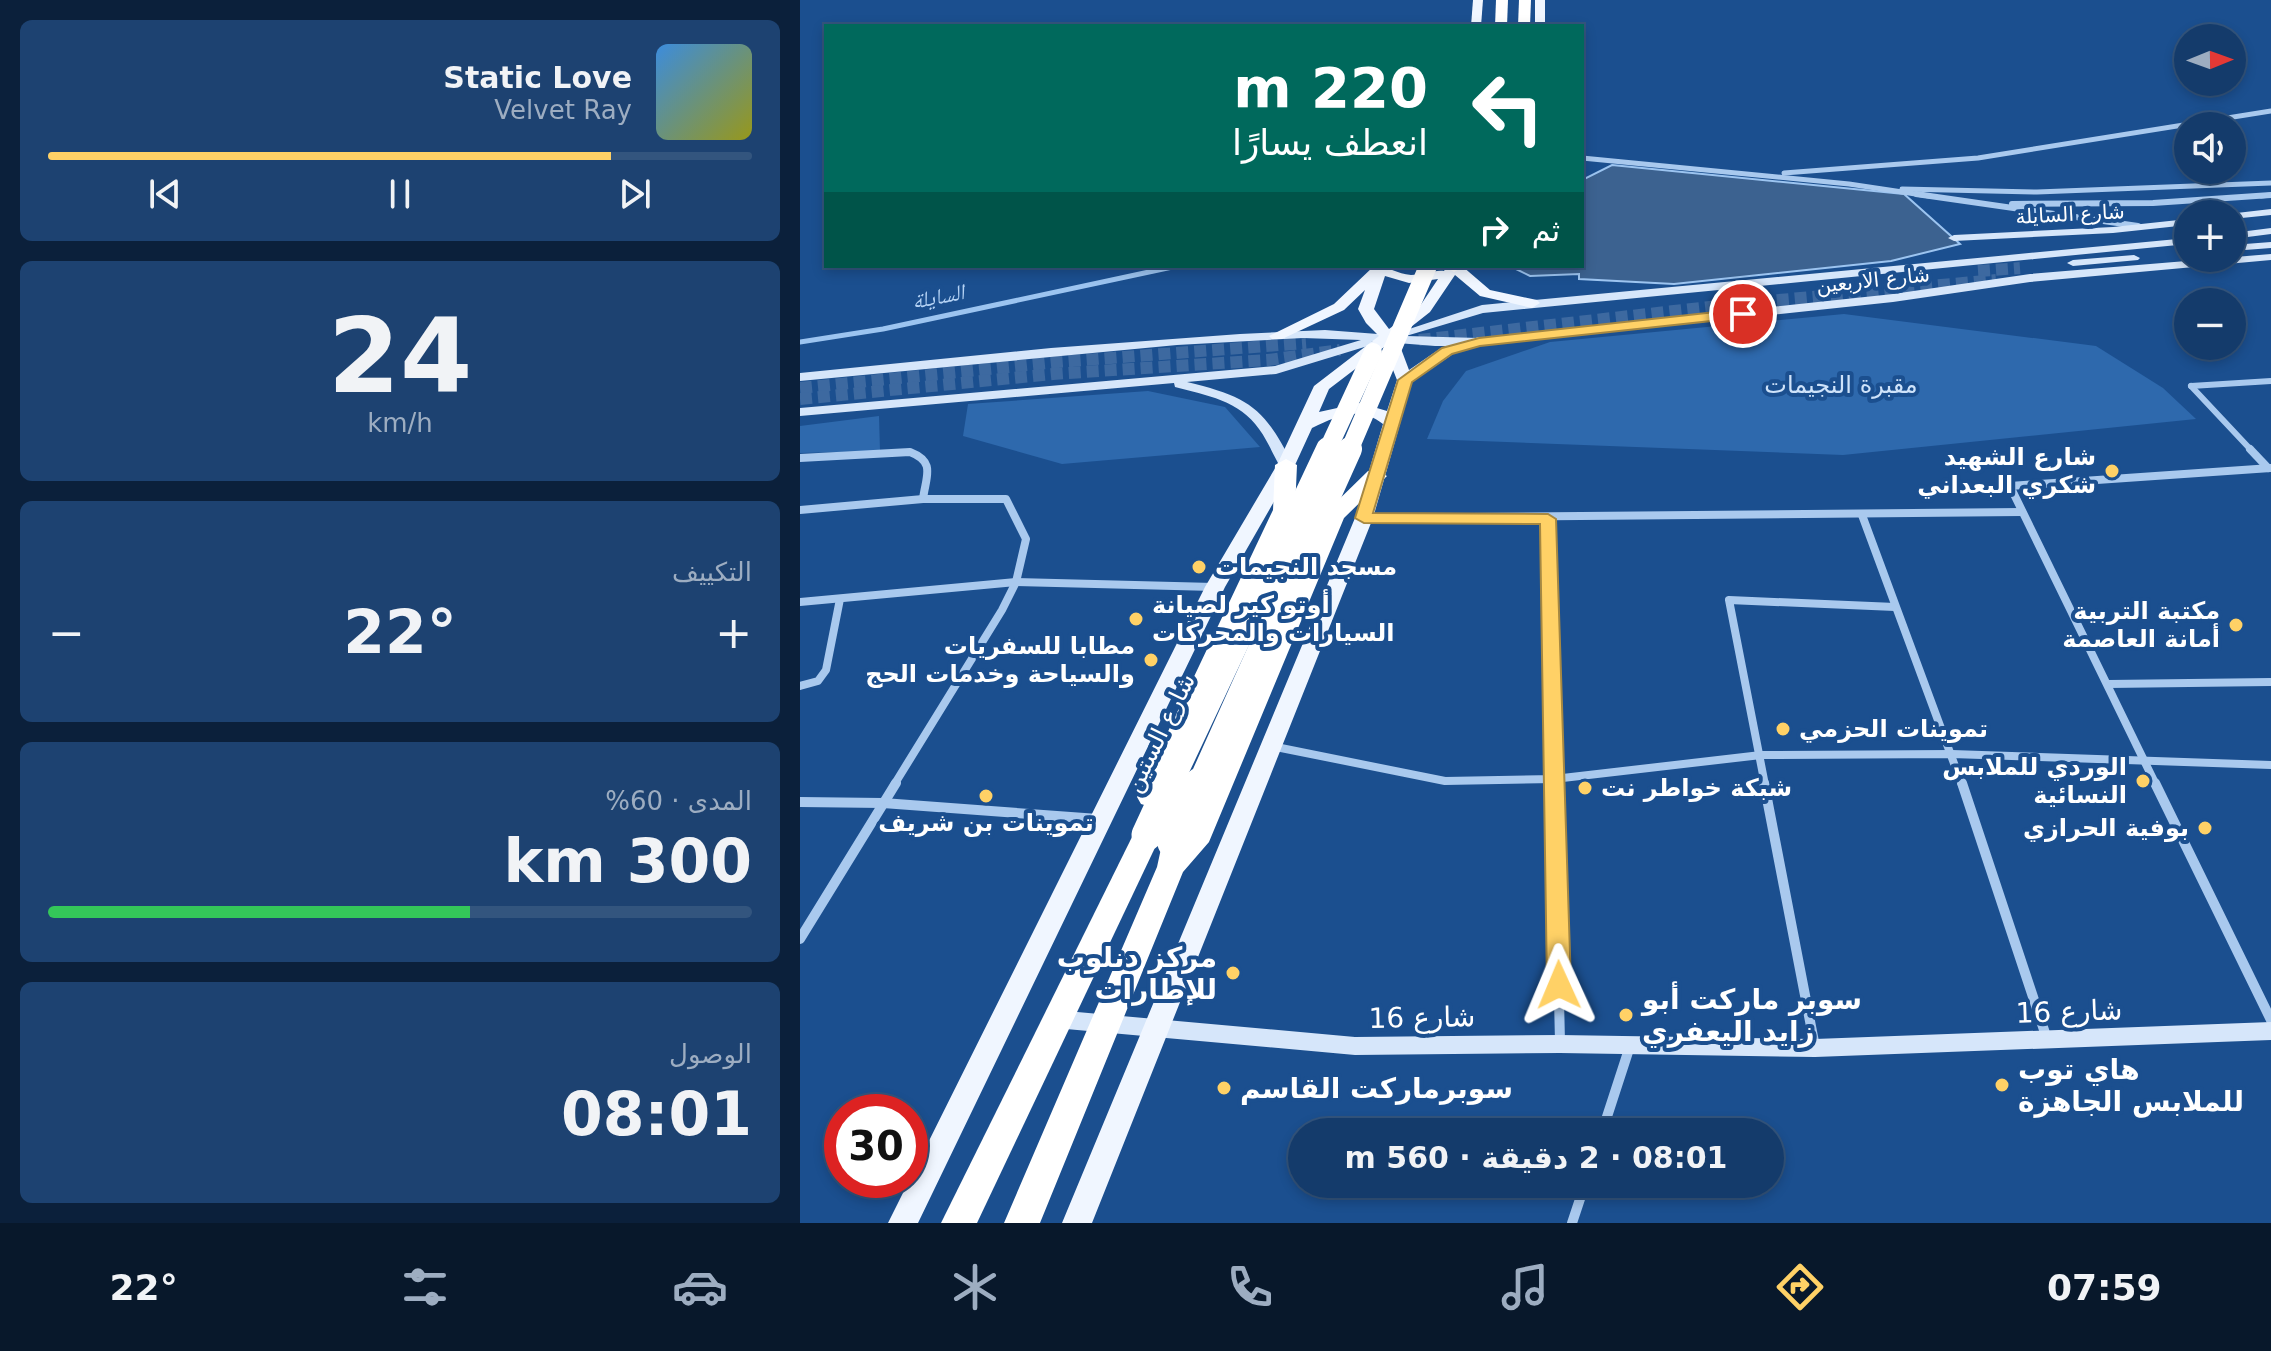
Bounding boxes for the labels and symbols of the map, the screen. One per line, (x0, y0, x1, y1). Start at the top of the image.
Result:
north arrow (2174, 24, 2246, 96)
street label: شارع السايلة (2015, 199, 2125, 229)
street label: شارع الاربعين (1815, 262, 1931, 298)
water label: السايلة (910, 279, 968, 314)
pin (1709, 280, 1777, 348)
park label: مقبرة النجيمات (1764, 371, 1918, 399)
place label: شارع الشهيد شكري البعداني (1917, 443, 2096, 499)
marker: شارع الشهيد شكري البعداني (2103, 462, 2121, 480)
place label: مسجد النجيمات (1215, 553, 1397, 581)
marker: مسجد النجيمات (1190, 558, 1208, 576)
place label: أوتو كير لصيانة السيارات والمحركات (1152, 589, 1395, 647)
place label: مكتبة التربية أمانة العاصمة (2062, 597, 2220, 653)
marker: أوتو كير لصيانة السيارات والمحركات (1127, 610, 1145, 628)
marker: مكتبة التربية أمانة العاصمة (2227, 616, 2245, 634)
place label: مطابا للسفريات والسياحة وخدمات الحج (865, 632, 1135, 688)
marker: مطابا للسفريات والسياحة وخدمات الحج (1142, 651, 1160, 669)
street label: شارع الستين (1119, 669, 1201, 797)
place label: تموينات الحزمي (1799, 715, 1988, 743)
marker: تموينات الحزمي (1774, 720, 1792, 738)
place label: الوردي للملابس النسائية (1942, 753, 2127, 809)
marker: الوردي للملابس النسائية (2134, 772, 2152, 790)
place label: شبكة خواطر نت (1601, 774, 1792, 802)
marker: شبكة خواطر نت (1576, 779, 1594, 797)
marker: تموينات بن شريف (977, 787, 995, 805)
place label: تموينات بن شريف (878, 809, 1094, 837)
place label: بوفية الحرازي (2023, 814, 2189, 842)
marker: بوفية الحرازي (2196, 819, 2214, 837)
place label: مركز دنلوب للإطارات (1057, 941, 1217, 1006)
position arrow (1517, 943, 1601, 1027)
marker: مركز دنلوب للإطارات (1224, 964, 1242, 982)
place label: سوبر ماركت أبو زايد اليعفري (1640, 981, 1862, 1048)
street label: شارع 16 (2015, 993, 2123, 1030)
street label: شارع 16 (1368, 1000, 1476, 1035)
marker: سوبر ماركت أبو زايد اليعفري (1617, 1006, 1635, 1024)
place label: هاي توب للملابس الجاهزة (2018, 1053, 2244, 1118)
place label: سوبرمارکت القاسم (1240, 1072, 1513, 1105)
marker: هاي توب للملابس الجاهزة (1993, 1076, 2011, 1094)
marker: سوبرمارکت القاسم (1215, 1079, 1233, 1097)
speed limit sign: 30 (824, 1094, 928, 1198)

